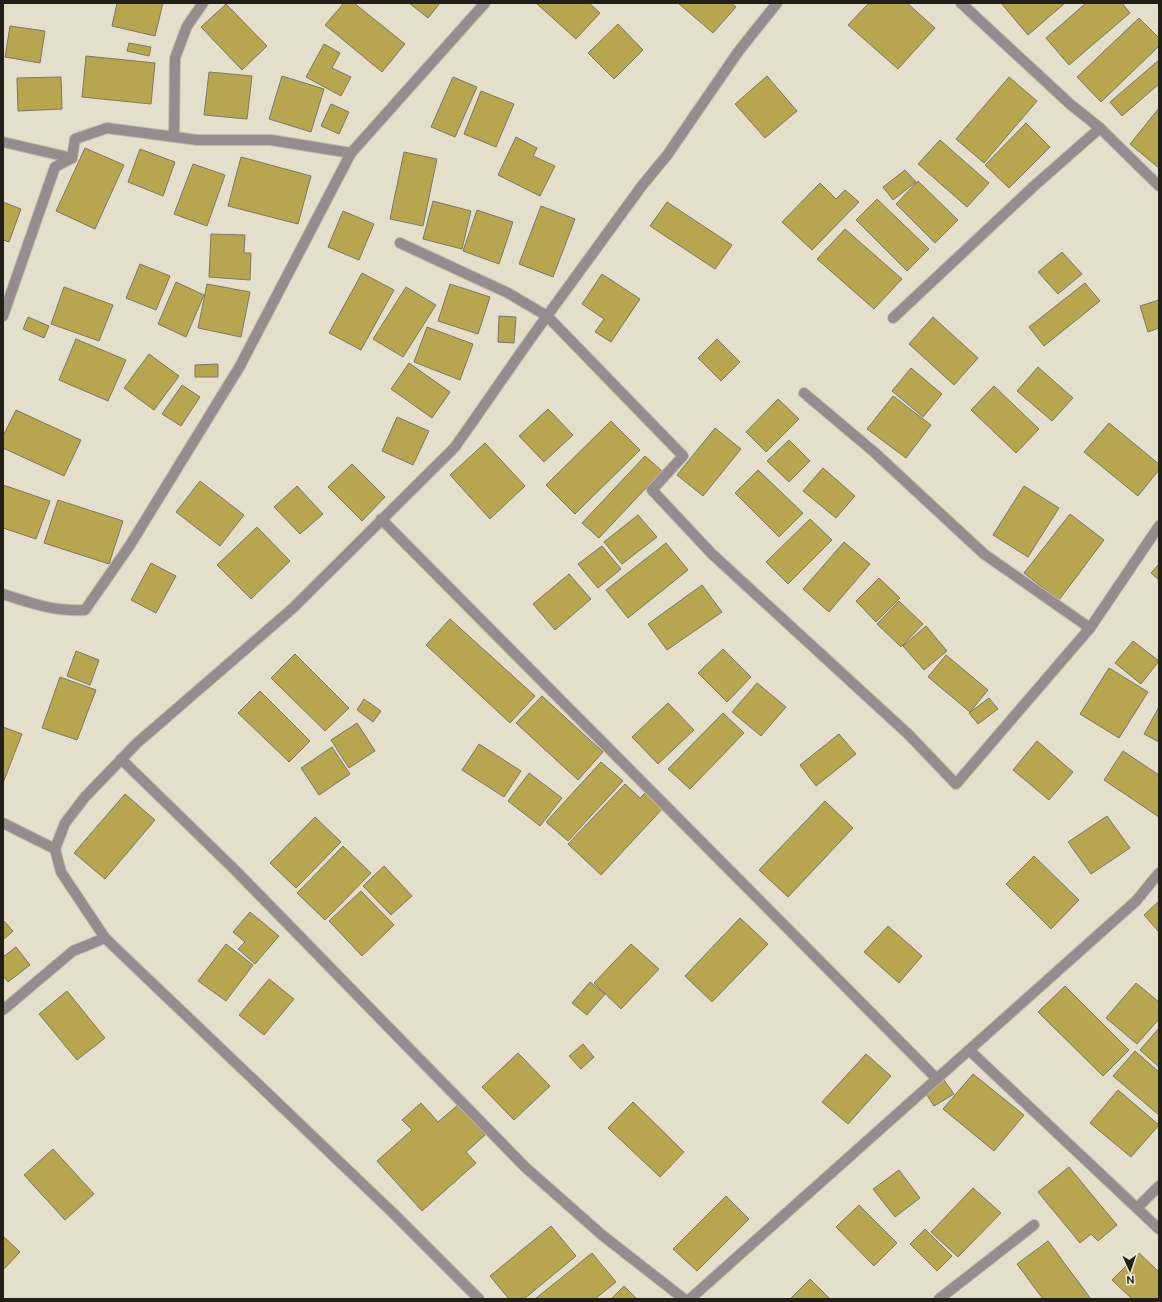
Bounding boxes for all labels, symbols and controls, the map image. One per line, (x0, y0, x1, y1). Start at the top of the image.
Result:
north arrow (1110, 1250, 1150, 1290)
text: N (1126, 1273, 1135, 1287)

